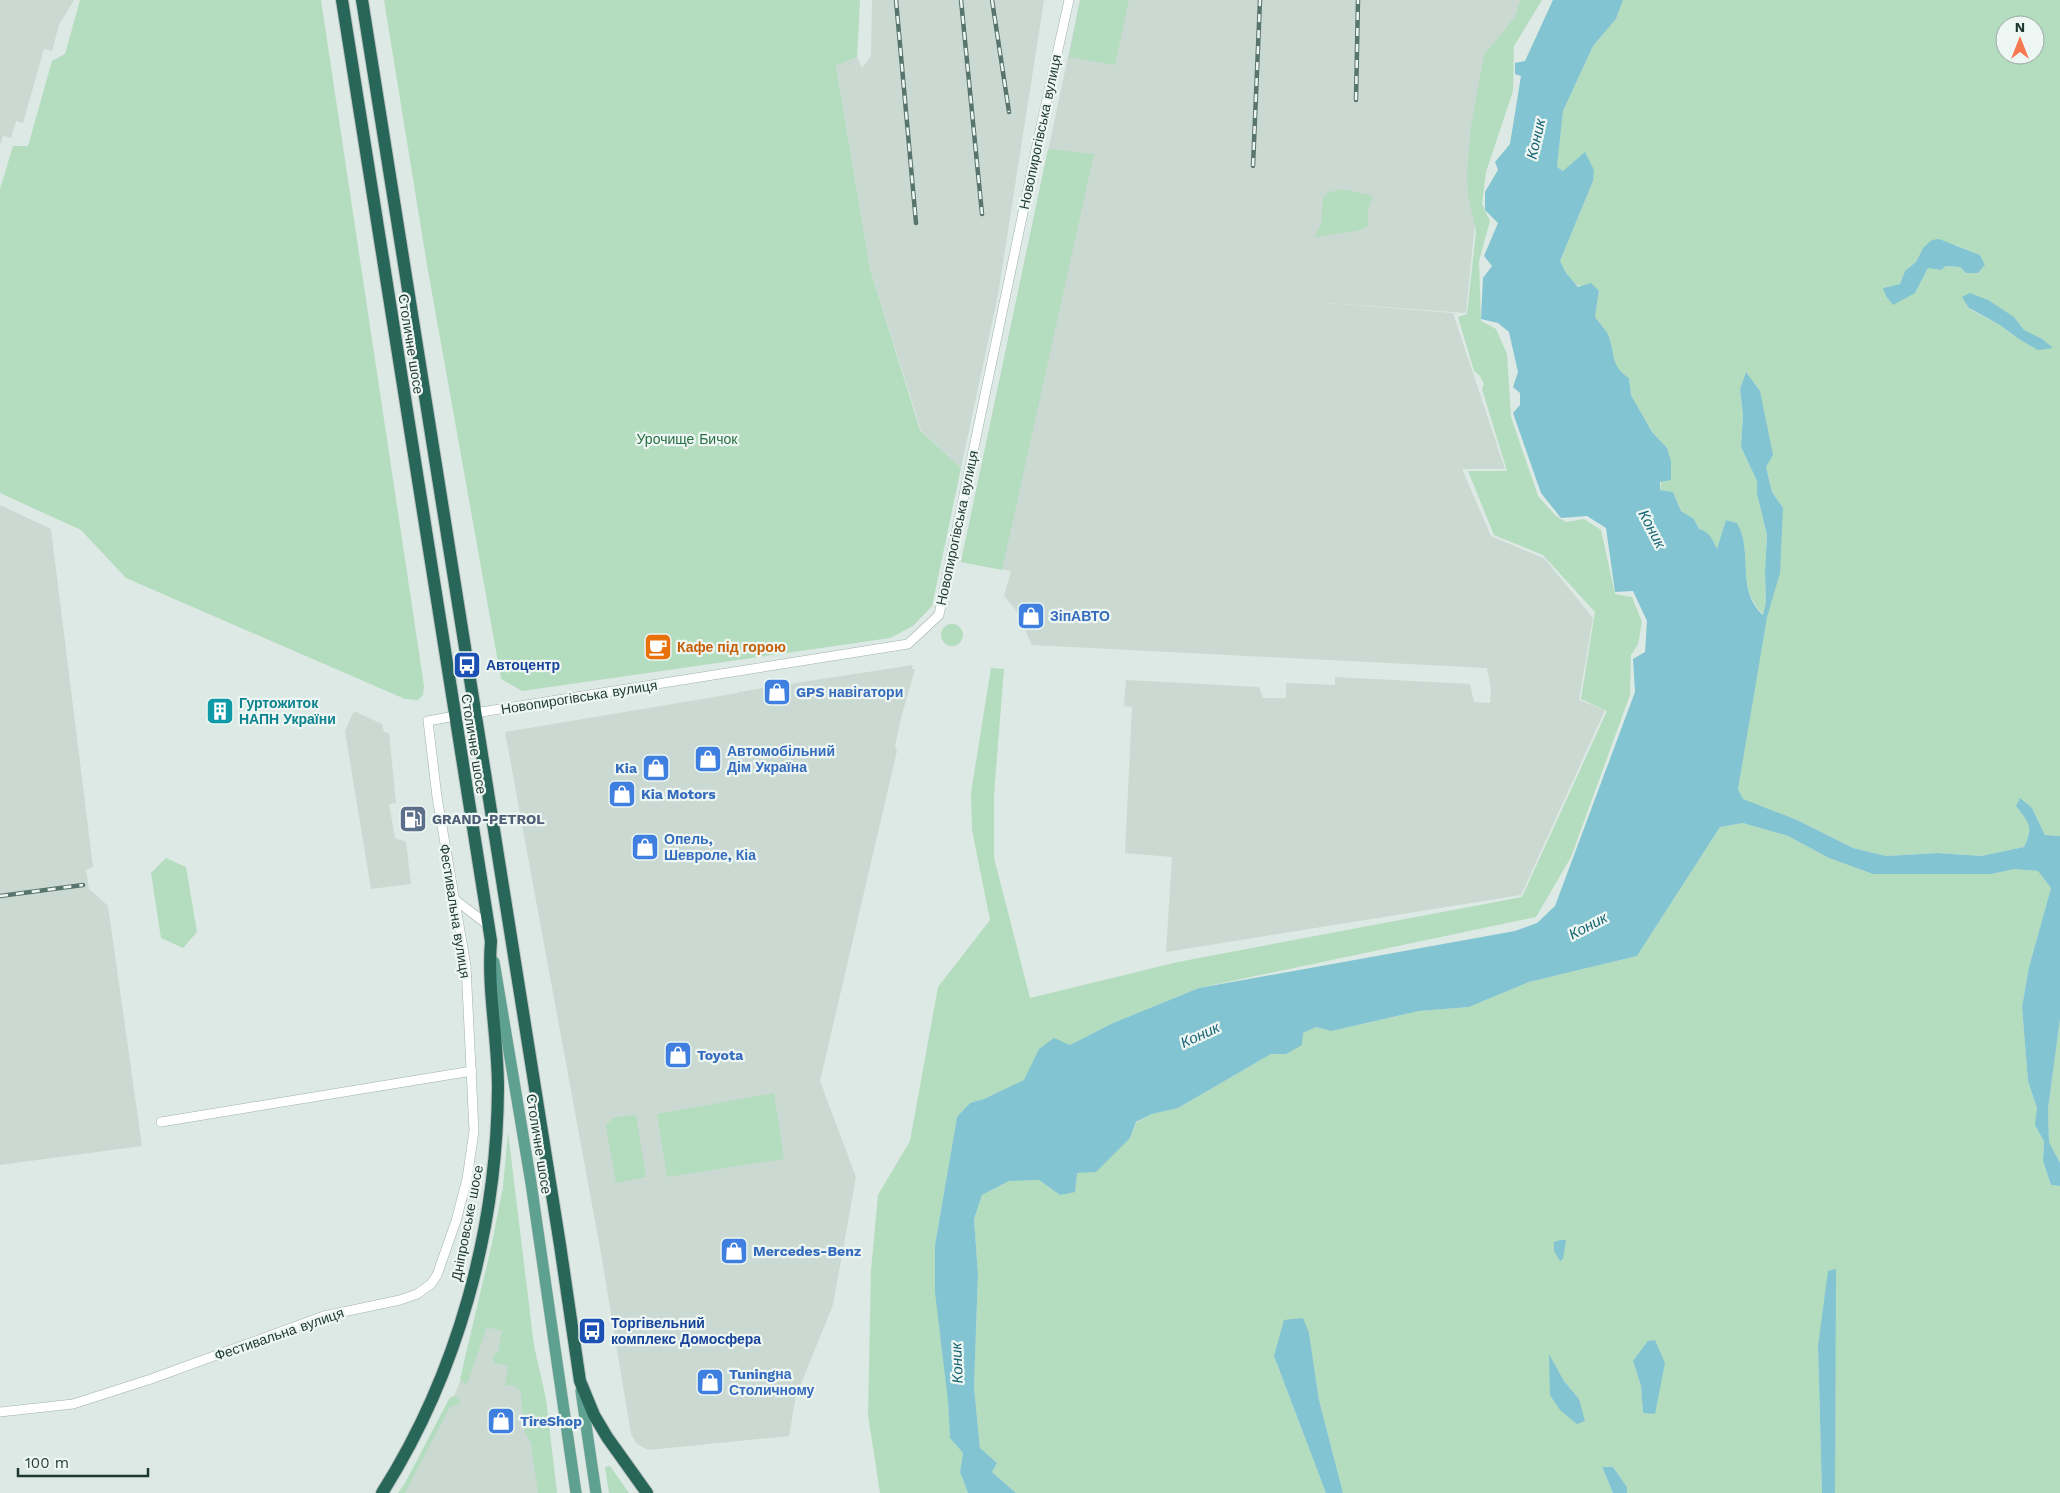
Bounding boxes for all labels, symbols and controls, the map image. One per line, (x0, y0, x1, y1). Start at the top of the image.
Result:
north arrow (1995, 15, 2045, 65)
text: N (2015, 19, 2025, 35)
street label: Новопирогівська вулиця (1016, 53, 1064, 211)
water label: Коник (1523, 116, 1550, 161)
street label: Столичне шосе (395, 293, 427, 395)
park label: Урочище Бичок (637, 431, 738, 447)
street label: Новопирогівська вулиця (933, 449, 981, 607)
water label: Коник (1634, 507, 1670, 552)
shop icon: ЗіпАВТО (1016, 601, 1046, 631)
place label: ЗіпАВТО (1050, 608, 1110, 624)
cafe icon: Кафе під горою (643, 632, 673, 662)
place label: Кафе під горою (677, 639, 786, 655)
bus stop icon: Автоцентр (452, 650, 482, 680)
place label: Автоцентр (486, 657, 560, 673)
street label: Новопирогівська вулиця (500, 677, 658, 717)
shop icon: GPS навігатори (762, 677, 792, 707)
place label: GPS навігатори (796, 684, 903, 700)
street label: Столичне шосе (458, 693, 490, 795)
place label: Гуртожиток НАПН України (239, 695, 336, 727)
building icon: Гуртожиток НАПН України (205, 696, 235, 726)
place label: Автомобільний Дім Україна (727, 743, 835, 775)
shop icon: Автомобільний Дім Україна (693, 744, 723, 774)
shop icon: Kia (641, 753, 671, 783)
place label: Kia (615, 760, 638, 776)
shop icon: Kia Motors (607, 779, 637, 809)
place label: Kia Motors (641, 786, 716, 802)
fuel station icon: GRAND-PETROL (398, 804, 428, 834)
place label: GRAND-PETROL (432, 811, 545, 827)
place label: Опель, Шевроле, Кіа (664, 831, 756, 863)
shop icon: Опель, Шевроле, Кіа (630, 832, 660, 862)
street label: Фестивальна вулиця (436, 843, 474, 979)
water label: Коник (1566, 908, 1611, 944)
water label: Коник (1178, 1018, 1223, 1052)
shop icon: Toyota (663, 1040, 693, 1070)
place label: Toyota (697, 1047, 744, 1063)
street label: Столичне шосе (523, 1093, 555, 1195)
street label: Дніпровське шосе (448, 1163, 486, 1282)
shop icon: Mercedes-Benz (719, 1236, 749, 1266)
place label: Mercedes-Benz (753, 1243, 861, 1259)
street label: Фестивальна вулиця (212, 1304, 346, 1364)
place label: Торгівельний комплекс Домосфера (611, 1315, 761, 1347)
bus stop icon: Торгівельний комплекс Домосфера (577, 1316, 607, 1346)
water label: Коник (947, 1341, 967, 1384)
place label: Tuningна Столичному (729, 1366, 815, 1398)
shop icon: Tuningна Столичному (695, 1367, 725, 1397)
shop icon: TireShop (486, 1406, 516, 1436)
place label: TireShop (520, 1413, 582, 1429)
scale bar (18, 1446, 148, 1478)
text: 100 m (25, 1454, 69, 1472)

